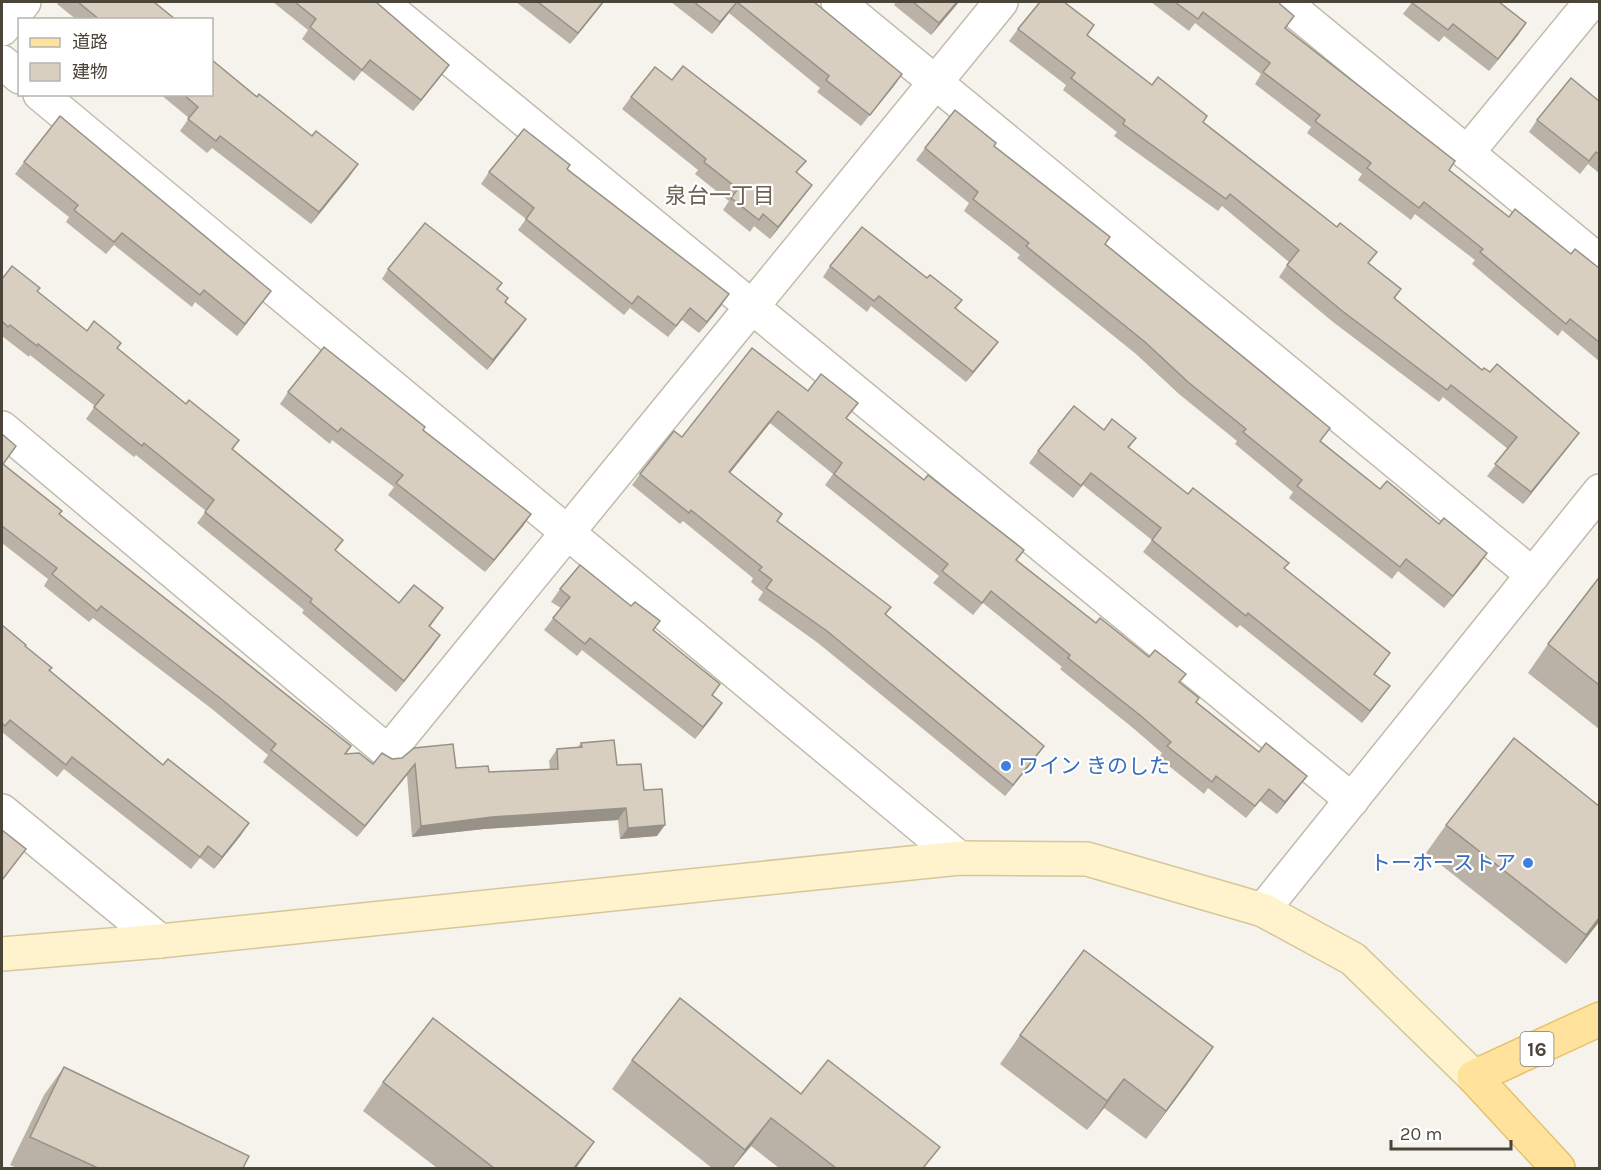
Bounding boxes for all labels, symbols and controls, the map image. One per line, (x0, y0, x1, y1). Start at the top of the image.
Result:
legend (18, 18, 213, 96)
text: 道路 (72, 31, 108, 53)
text: 建物 (72, 61, 108, 83)
district label: 泉台一丁目 (665, 183, 775, 209)
place label: ワイン きのした (1018, 754, 1170, 778)
marker: ワイン きのした (999, 759, 1013, 773)
place label: トーホーストア (1370, 851, 1516, 875)
marker: トーホーストア (1521, 856, 1535, 870)
road number: 16 (1520, 1032, 1554, 1066)
scale bar (1391, 1113, 1511, 1151)
text: 20 m (1400, 1123, 1442, 1145)

